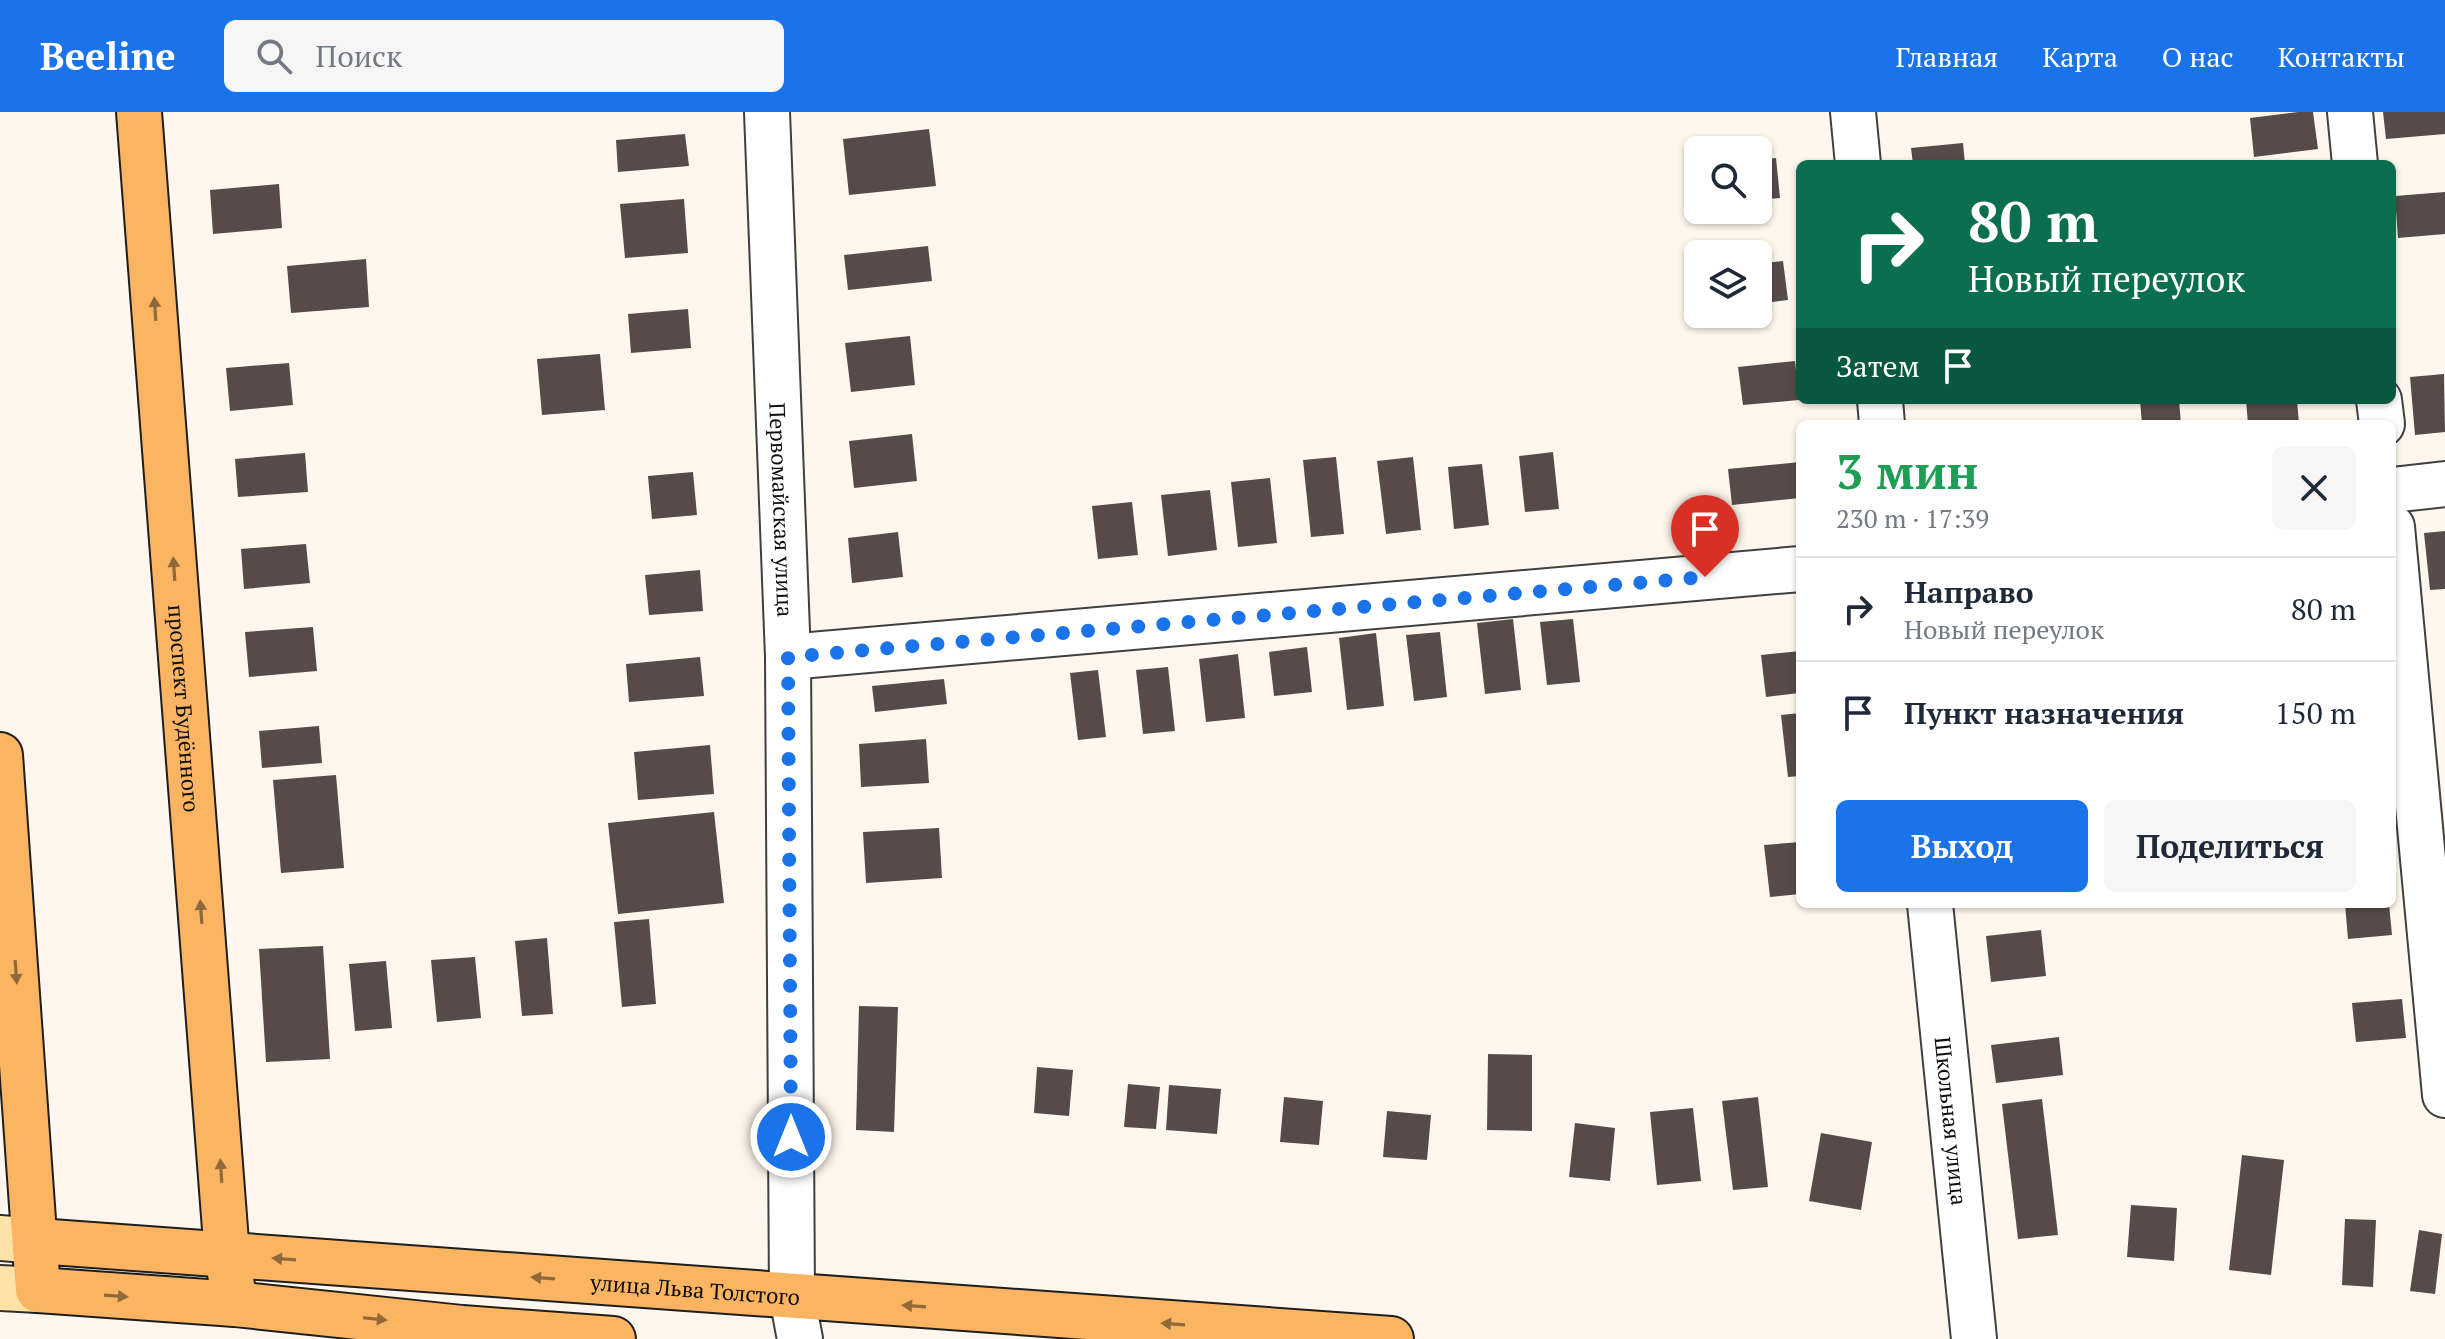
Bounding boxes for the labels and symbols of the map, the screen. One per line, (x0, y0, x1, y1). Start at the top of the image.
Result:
one-way arrow (148, 296, 161, 321)
street label: Первомайская улица (764, 402, 801, 618)
pin (1671, 495, 1739, 577)
one-way arrow (168, 556, 181, 581)
street label: проспект Будённого (162, 603, 207, 813)
one-way arrow (194, 899, 207, 924)
one-way arrow (10, 960, 23, 985)
street label: Школьная улица (1929, 1035, 1975, 1207)
position arrow (749, 1095, 833, 1179)
one-way arrow (214, 1158, 227, 1183)
one-way arrow (271, 1252, 296, 1265)
street label: улица Льва Толстого (588, 1267, 801, 1311)
one-way arrow (530, 1272, 555, 1285)
one-way arrow (104, 1290, 129, 1303)
one-way arrow (901, 1299, 926, 1312)
one-way arrow (363, 1312, 388, 1325)
one-way arrow (1161, 1317, 1186, 1330)

